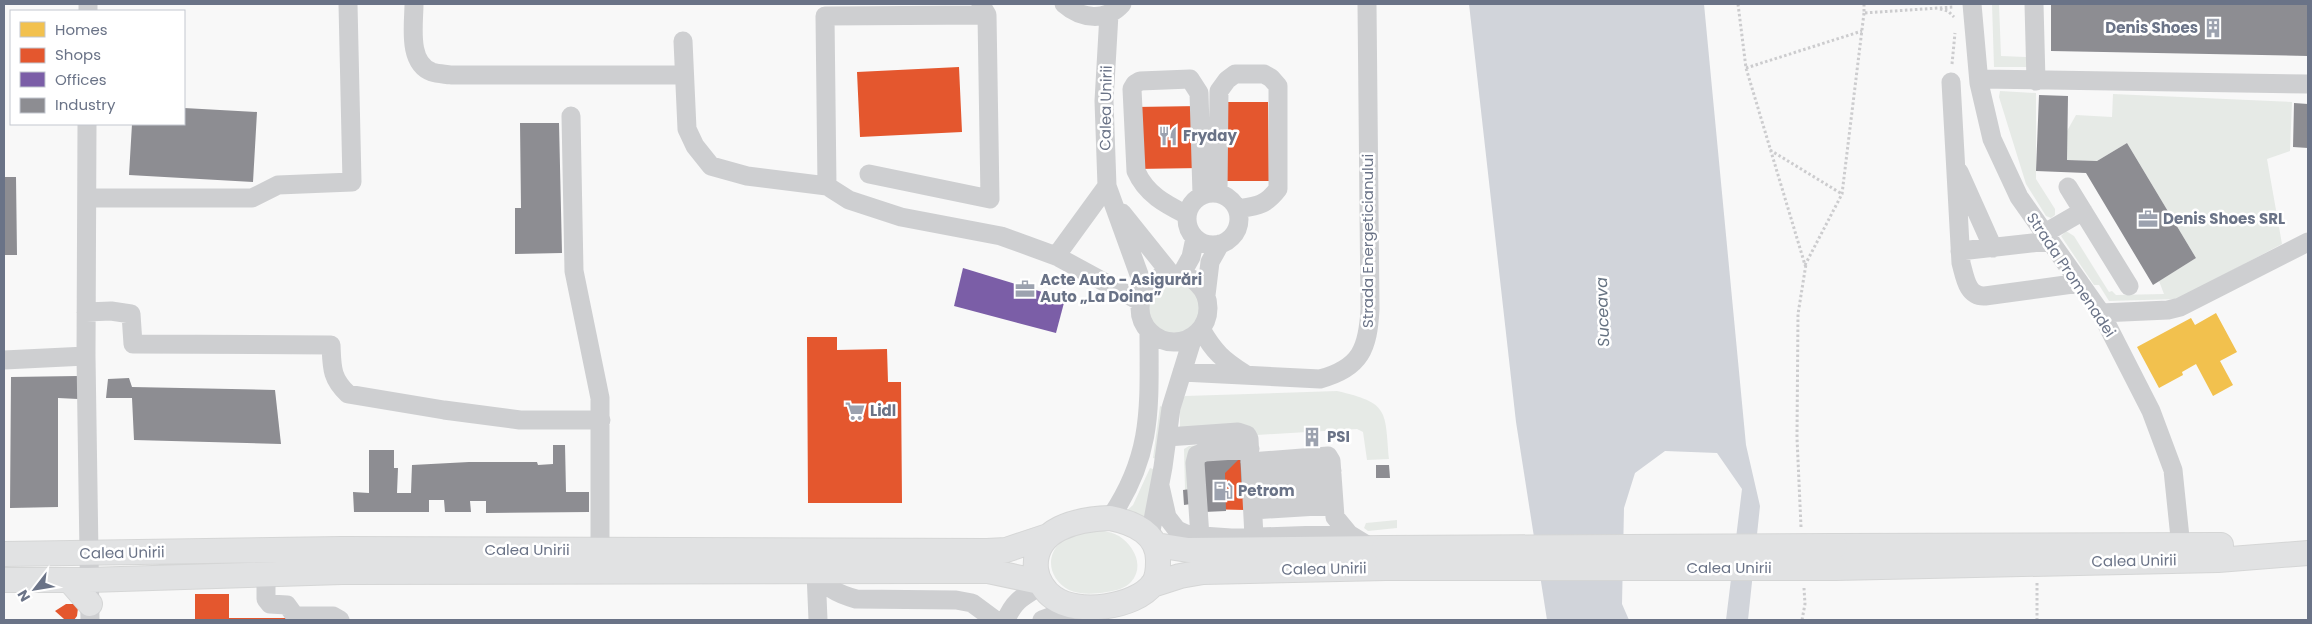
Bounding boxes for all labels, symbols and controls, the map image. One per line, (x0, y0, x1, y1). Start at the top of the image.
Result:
legend (10, 10, 185, 125)
place label: Denis Shoes (2105, 17, 2198, 38)
building icon: Denis Shoes (2202, 17, 2224, 39)
text: Homes (55, 19, 108, 40)
text: Shops (55, 44, 101, 65)
street label: Calea Unirii (1094, 65, 1117, 151)
text: Offices (55, 69, 107, 90)
text: Industry (55, 94, 116, 115)
restaurant icon: Fryday (1157, 125, 1179, 147)
place label: Fryday (1183, 125, 1237, 146)
street label: Strada Energeticianului (1357, 154, 1378, 328)
street label: Strada Promenadei (2022, 208, 2121, 341)
office icon: Denis Shoes SRL (2137, 208, 2159, 230)
place label: Denis Shoes SRL (2163, 208, 2285, 229)
place label: Acte Auto - Asigurări Auto „La Doina” (1040, 269, 1202, 307)
water label: Suceava (1590, 277, 1615, 347)
office icon: Acte Auto - Asigurări Auto „La Doina” (1014, 278, 1036, 300)
supermarket icon: Lidl (844, 400, 866, 422)
place label: Lidl (870, 400, 896, 421)
building icon: PSI (1301, 426, 1323, 448)
place label: PSI (1327, 426, 1350, 447)
fuel station icon: Petrom (1212, 480, 1234, 502)
place label: Petrom (1238, 480, 1295, 501)
street label: Calea Unirii (484, 539, 570, 560)
street label: Calea Unirii (79, 541, 165, 564)
street label: Calea Unirii (2091, 549, 2177, 572)
street label: Calea Unirii (1281, 557, 1367, 580)
street label: Calea Unirii (1686, 557, 1772, 578)
north arrow (10, 564, 60, 614)
text: N (13, 586, 35, 605)

